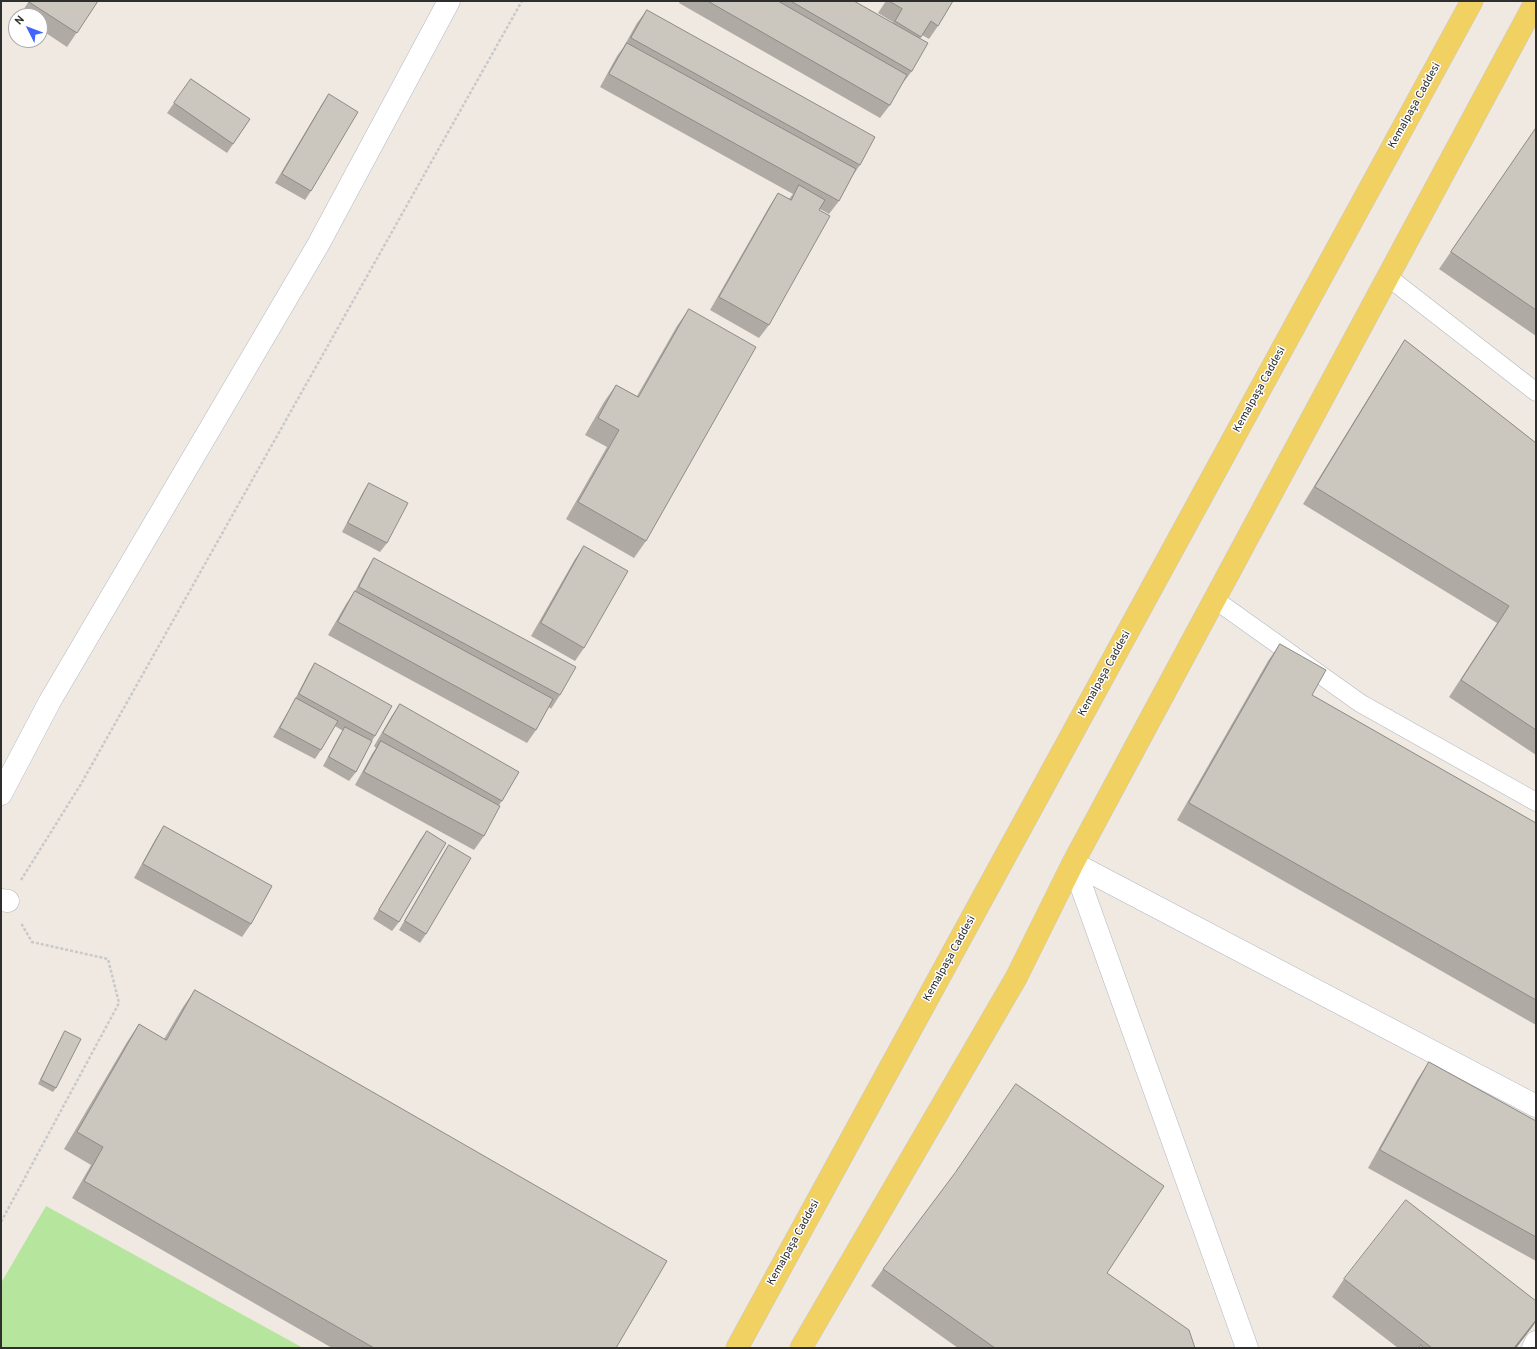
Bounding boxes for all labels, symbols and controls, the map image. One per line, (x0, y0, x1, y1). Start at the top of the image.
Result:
north arrow (8, 8, 48, 48)
text: N (12, 13, 28, 28)
street label: Kemalpaşa Caddesi (1386, 61, 1444, 151)
street label: Kemalpaşa Caddesi (1231, 345, 1289, 435)
street label: Kemalpaşa Caddesi (1076, 629, 1134, 719)
street label: Kemalpaşa Caddesi (921, 914, 979, 1004)
street label: Kemalpaşa Caddesi (765, 1198, 823, 1288)

